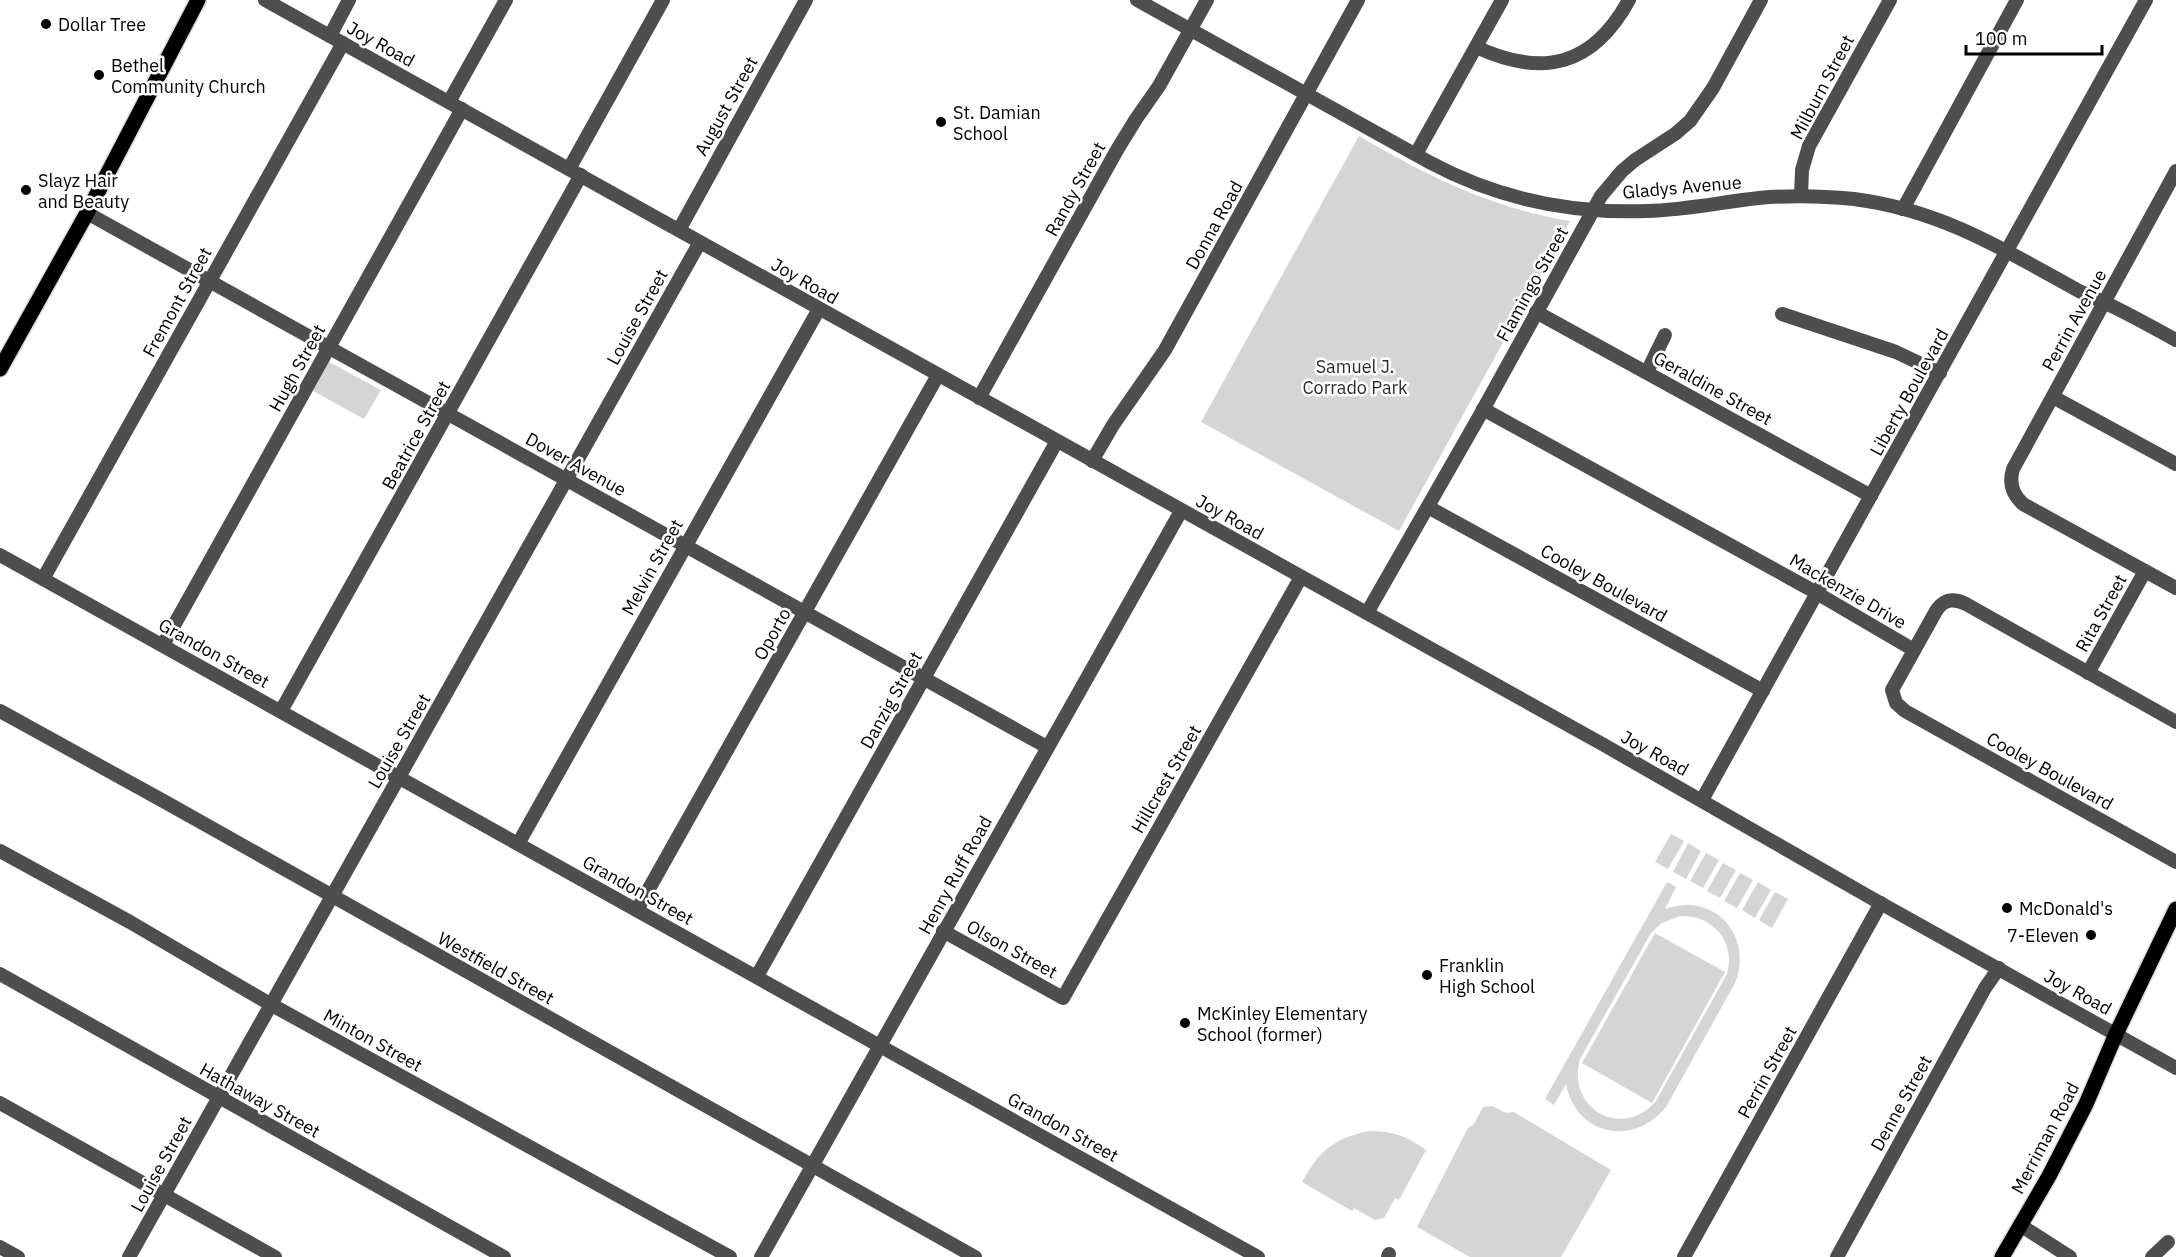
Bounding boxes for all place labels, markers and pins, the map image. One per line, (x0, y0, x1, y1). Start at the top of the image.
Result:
place label: Dollar Tree (58, 13, 146, 36)
marker: Dollar Tree (39, 17, 53, 31)
place label: Bethel Community Church (111, 54, 266, 98)
marker: Bethel Community Church (92, 68, 106, 82)
place label: St. Damian School (953, 101, 1041, 145)
marker: St. Damian School (934, 115, 948, 129)
place label: Slayz Hair and Beauty (38, 169, 129, 213)
marker: Slayz Hair and Beauty (19, 183, 33, 197)
place label: McDonald's (2019, 897, 2113, 920)
marker: McDonald's (2000, 901, 2014, 915)
place label: 7-Eleven (2007, 924, 2079, 947)
marker: 7-Eleven (2084, 928, 2098, 942)
place label: Franklin High School (1439, 954, 1535, 998)
marker: Franklin High School (1420, 968, 1434, 982)
place label: McKinley Elementary School (former) (1197, 1002, 1368, 1046)
marker: McKinley Elementary School (former) (1178, 1016, 1192, 1030)

